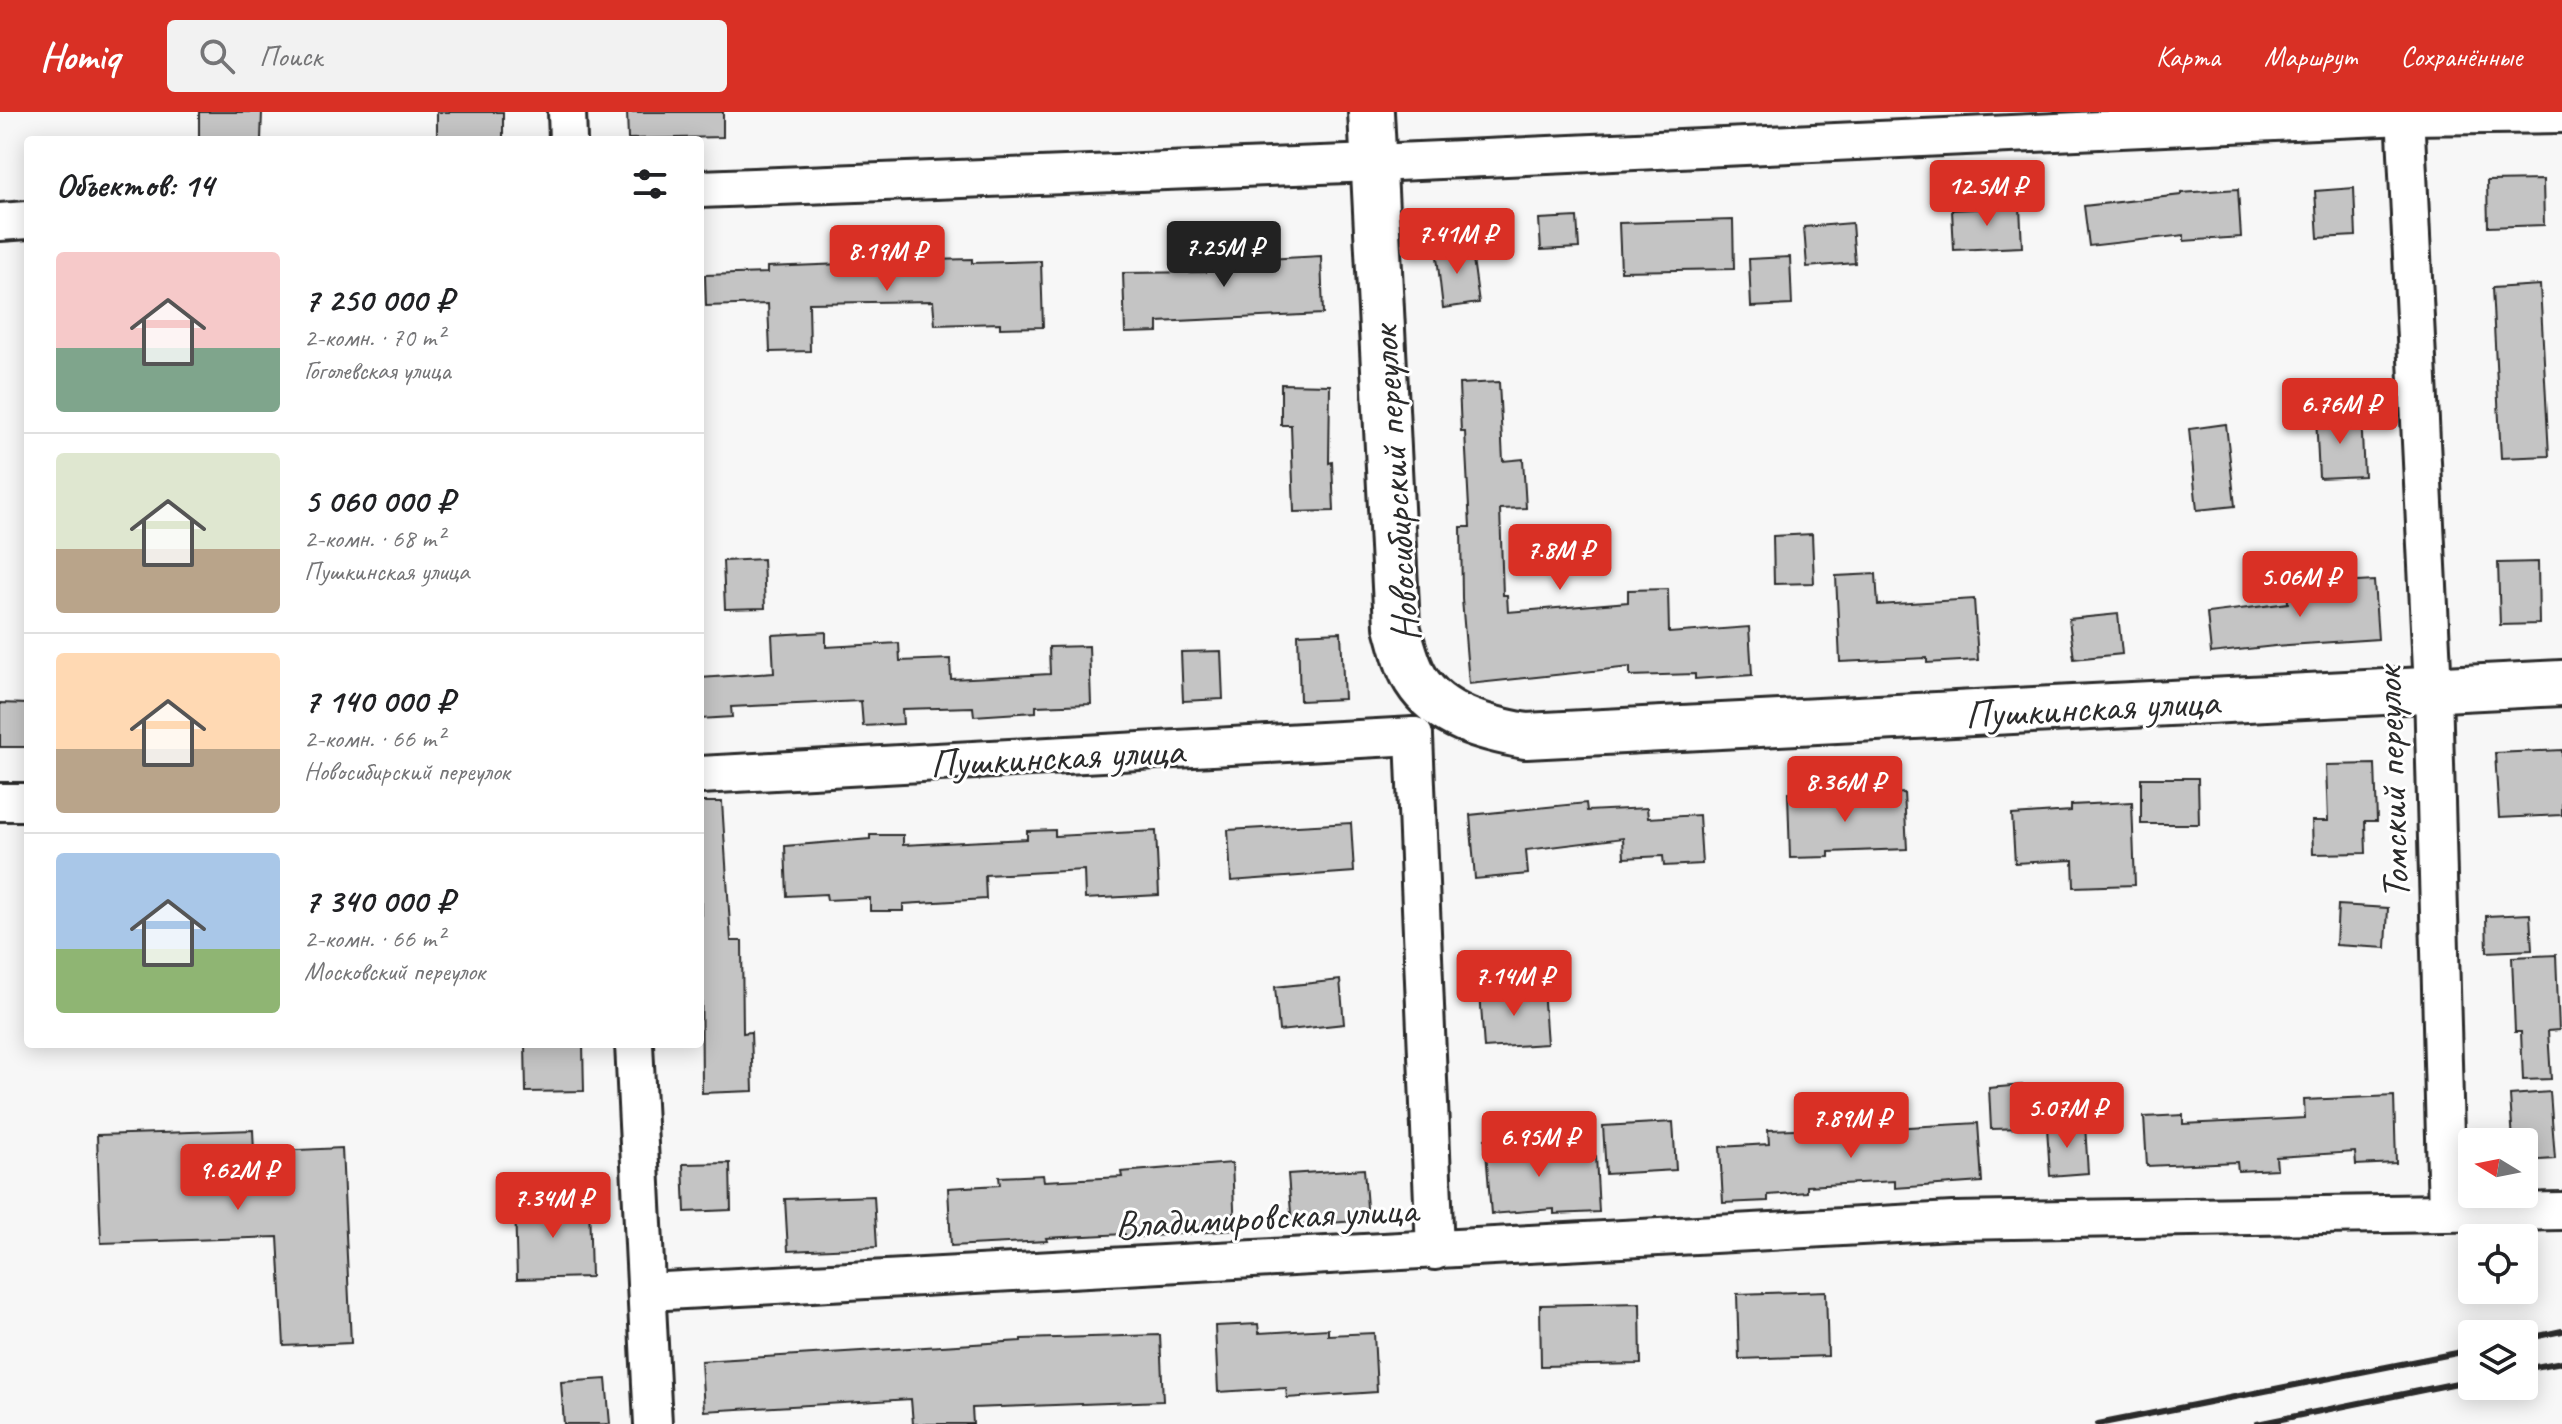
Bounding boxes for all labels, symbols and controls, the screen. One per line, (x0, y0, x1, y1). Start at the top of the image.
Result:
search box (167, 20, 727, 92)
text: Homiq (40, 33, 119, 80)
icon: search (195, 34, 239, 78)
text: Поиск (259, 37, 322, 75)
text: Карта (2156, 39, 2220, 74)
text: Маршрут (2264, 39, 2356, 74)
text: Сохранённые (2400, 39, 2522, 74)
pin: 12.5M ₽ (1913, 160, 2061, 228)
icon: filters (628, 162, 672, 206)
text: Объектов: 14 (56, 163, 214, 206)
text: 12.5M ₽ (1948, 169, 2026, 202)
pin: 7.41M ₽ (1383, 208, 1531, 276)
text: 7.41M ₽ (1418, 217, 1496, 250)
pin: 7.25M ₽ (1150, 221, 1298, 289)
pin: 8.19M ₽ (813, 225, 961, 293)
text: 7.25M ₽ (1185, 230, 1263, 263)
text: 8.19M ₽ (848, 234, 926, 267)
text: 7 250 000 ₽ (304, 278, 453, 321)
icon: home (120, 284, 216, 380)
text: 2-комн. · 70 m² (304, 321, 444, 354)
street label: Новосибирский переулок (1359, 321, 1431, 643)
text: Гоголевская улица (304, 354, 451, 387)
pin: 6.76M ₽ (2266, 378, 2414, 446)
text: 6.76M ₽ (2300, 387, 2380, 420)
text: 5 060 000 ₽ (304, 479, 454, 522)
icon: home (120, 485, 216, 581)
text: 2-комн. · 68 m² (304, 522, 444, 555)
pin: 7.8M ₽ (1495, 524, 1625, 592)
text: 7.8M ₽ (1526, 533, 1594, 566)
pin: 5.06M ₽ (2226, 551, 2374, 619)
text: Пушкинская улица (304, 555, 469, 588)
text: 5.06M ₽ (2260, 560, 2340, 593)
street label: Томский переулок (2363, 663, 2421, 900)
street label: Пушкинская улица (1964, 676, 2223, 740)
text: 7 140 000 ₽ (304, 679, 453, 722)
icon: home (120, 685, 216, 781)
text: 2-комн. · 66 m² (304, 722, 444, 755)
street label: Пушкинская улица (929, 725, 1188, 789)
text: Новосибирский переулок (304, 755, 510, 788)
pin: 8.36M ₽ (1771, 756, 1919, 824)
text: 8.36M ₽ (1805, 765, 1885, 798)
text: 7 340 000 ₽ (304, 879, 453, 922)
icon: home (120, 885, 216, 981)
text: 2-комн. · 66 m² (304, 922, 444, 955)
pin: 7.14M ₽ (1440, 950, 1588, 1018)
text: Московский переулок (304, 955, 485, 988)
text: 7.14M ₽ (1475, 959, 1553, 992)
pin: 5.07M ₽ (1993, 1082, 2141, 1150)
text: 5.07M ₽ (2028, 1091, 2106, 1124)
pin: 7.89M ₽ (1777, 1092, 1925, 1160)
text: 7.89M ₽ (1812, 1101, 1890, 1134)
pin: 6.95M ₽ (1465, 1111, 1613, 1179)
text: 6.95M ₽ (1500, 1120, 1578, 1153)
north arrow (2458, 1128, 2538, 1208)
map controls (2458, 1128, 2538, 1400)
pin: 9.62M ₽ (164, 1144, 312, 1212)
text: 9.62M ₽ (198, 1153, 278, 1186)
pin: 7.34M ₽ (479, 1172, 627, 1240)
text: 7.34M ₽ (514, 1181, 592, 1214)
street label: Владимировская улица (1114, 1184, 1422, 1250)
button: locate (2458, 1224, 2538, 1304)
button: layers (2458, 1320, 2538, 1400)

